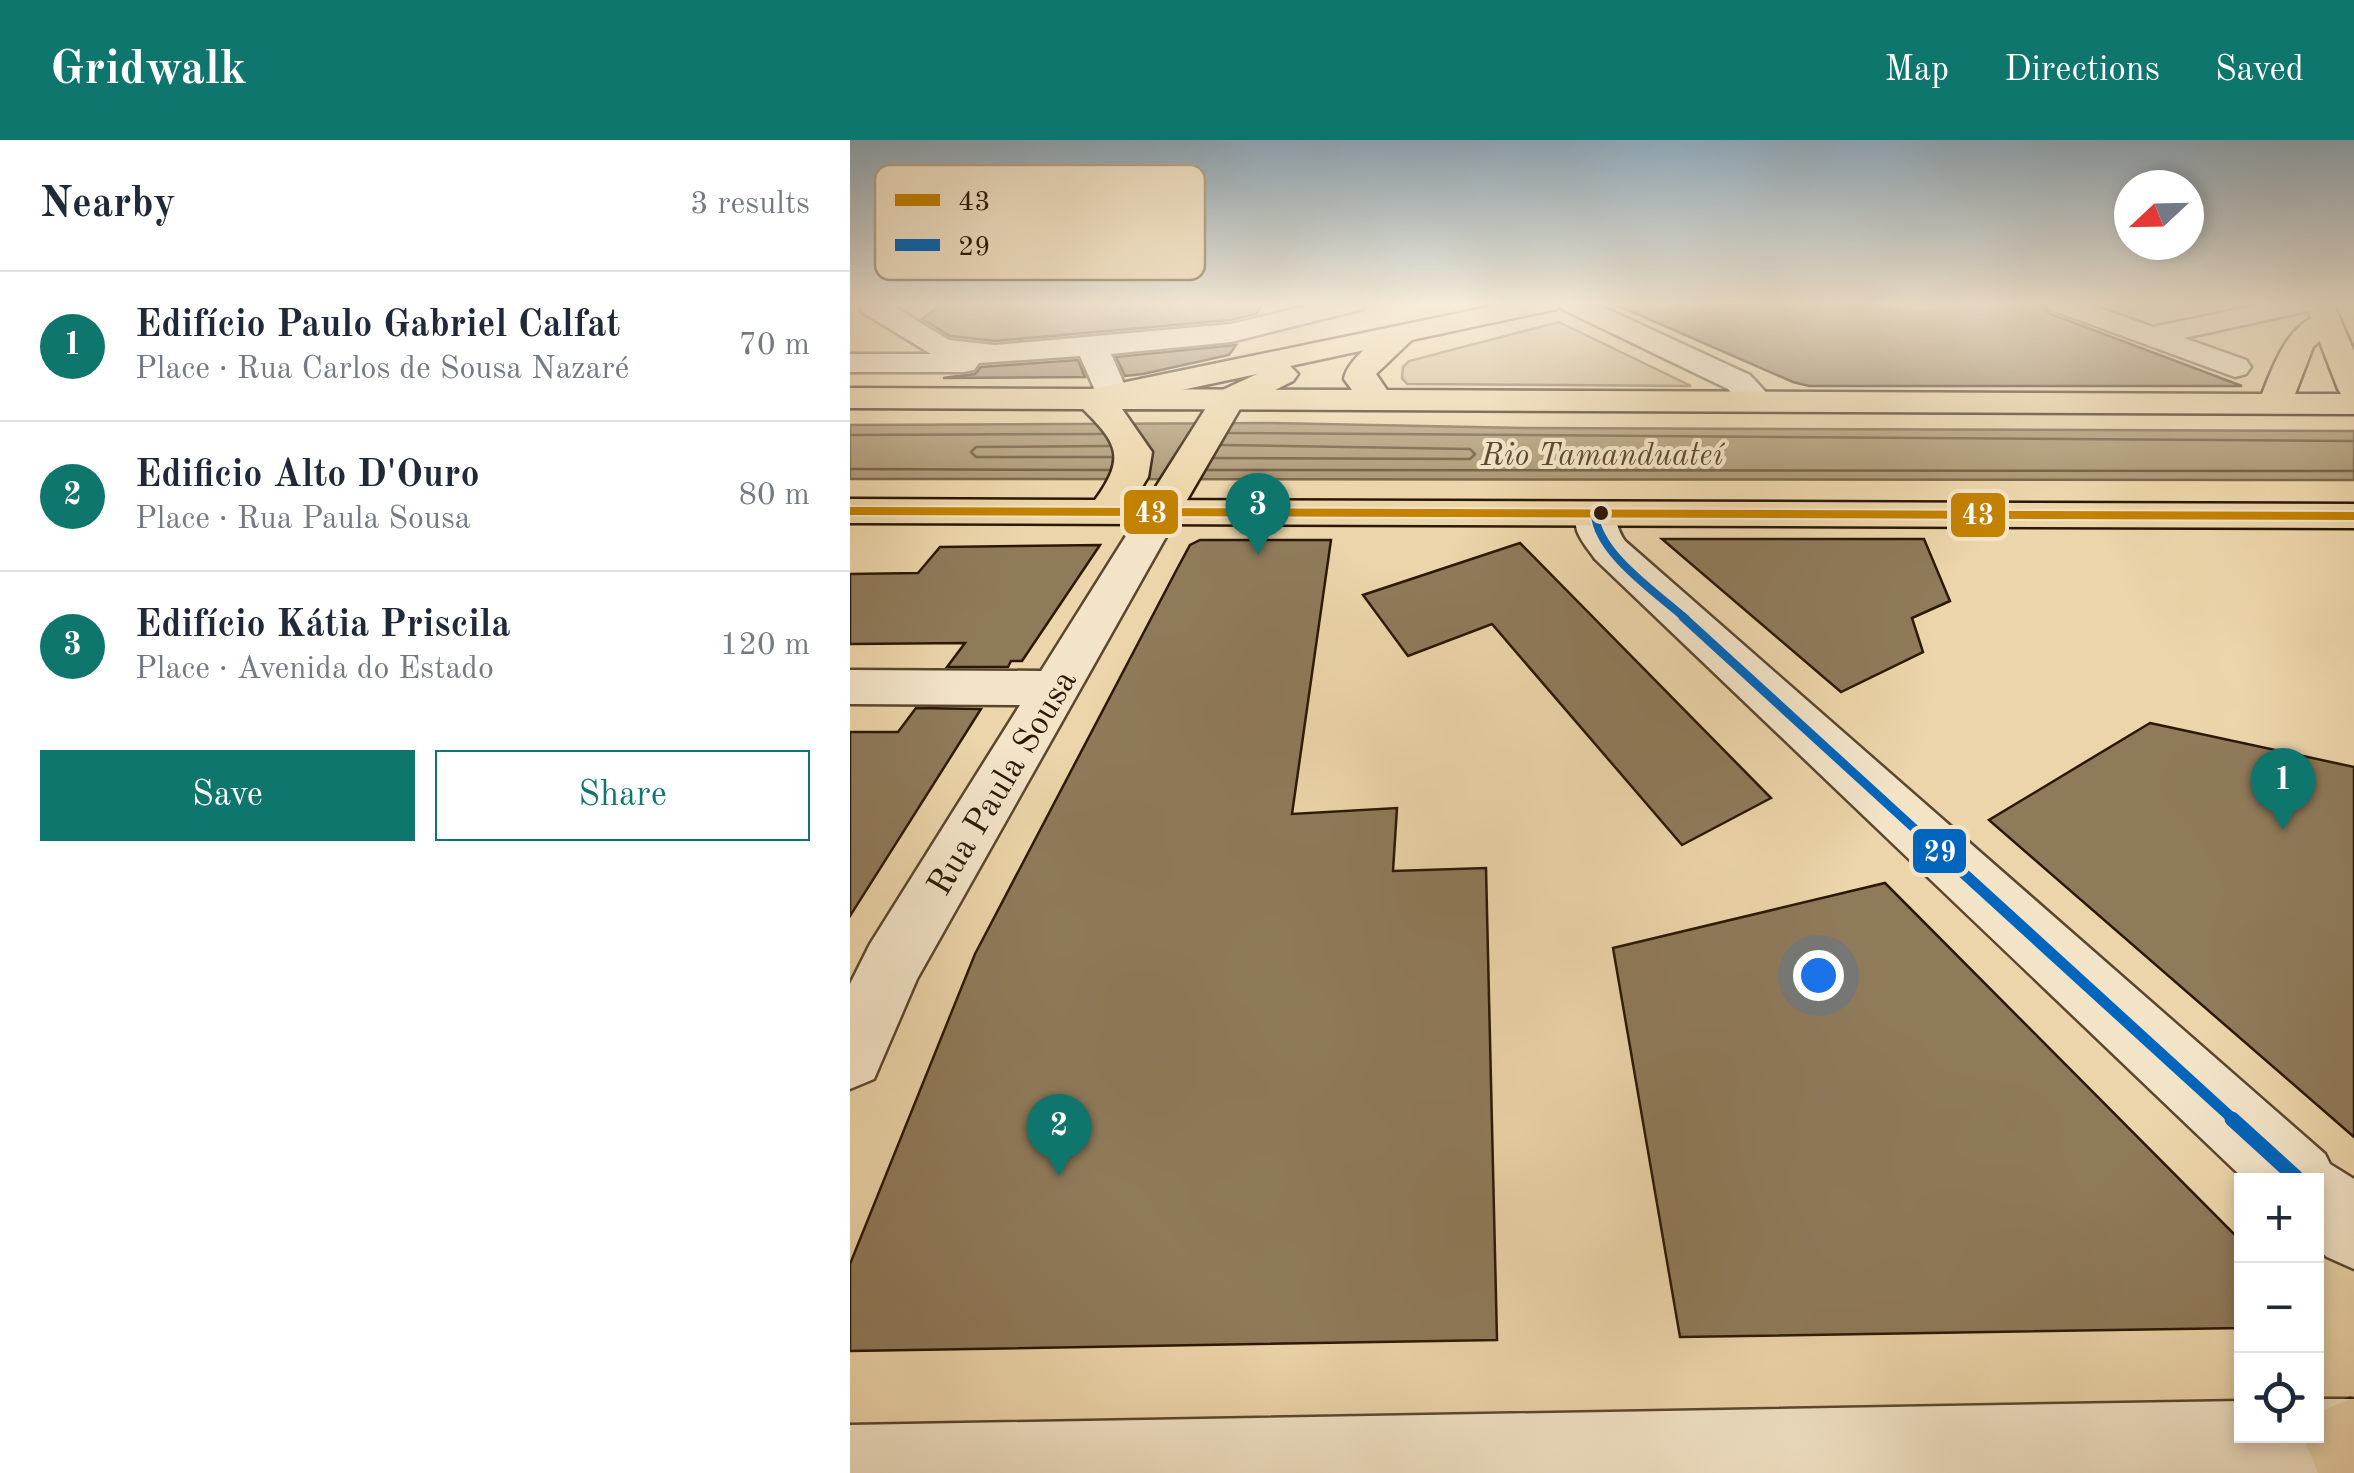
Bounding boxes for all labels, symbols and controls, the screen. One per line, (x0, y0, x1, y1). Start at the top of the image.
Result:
text: Gridwalk (50, 46, 247, 94)
text: Map (1884, 53, 1949, 88)
text: Directions (2004, 53, 2160, 88)
text: Saved (2215, 53, 2304, 88)
legend (875, 165, 1205, 280)
north arrow (2114, 170, 2204, 260)
text: Nearby (40, 184, 176, 226)
text: 3 results (690, 189, 810, 221)
text: 43 (958, 189, 990, 217)
text: 29 (958, 234, 990, 262)
text: Edifício Paulo Gabriel Calfat (135, 307, 620, 345)
text: 1 (63, 330, 82, 362)
text: 70 m (739, 330, 810, 362)
text: Place · Rua Carlos de Sousa Nazaré (135, 354, 629, 386)
water label: Rio Tamanduateí (1480, 441, 1725, 473)
text: Edificio Alto D'Ouro (135, 457, 480, 495)
pin: 3 (1226, 472, 1290, 555)
text: 2 (63, 480, 82, 512)
text: 80 m (739, 480, 810, 512)
line badge: 43 (1122, 488, 1180, 536)
line badge: 43 (1949, 491, 2007, 539)
text: 43 (1135, 501, 1167, 529)
unlabelled marker (1591, 503, 1611, 523)
text: 43 (1962, 503, 1994, 531)
text: Place · Rua Paula Sousa (135, 504, 471, 536)
text: Edifício Kátia Priscila (135, 607, 511, 645)
text: 3 (63, 630, 82, 662)
text: 120 m (720, 630, 810, 662)
text: Place · Avenida do Estado (135, 654, 494, 686)
street label: Rua Paula Sousa (922, 665, 1084, 902)
pin: 1 (2250, 748, 2316, 830)
button: Save (40, 750, 415, 841)
button: Share (435, 750, 810, 841)
line badge: 29 (1911, 827, 1968, 875)
text: 29 (1924, 840, 1956, 868)
your location (1793, 950, 1844, 1001)
pin: 2 (1026, 1094, 1092, 1176)
map controls (2234, 1173, 2324, 1443)
button: + (2234, 1173, 2324, 1263)
button: − (2234, 1263, 2324, 1353)
button: locate (2234, 1353, 2324, 1443)

